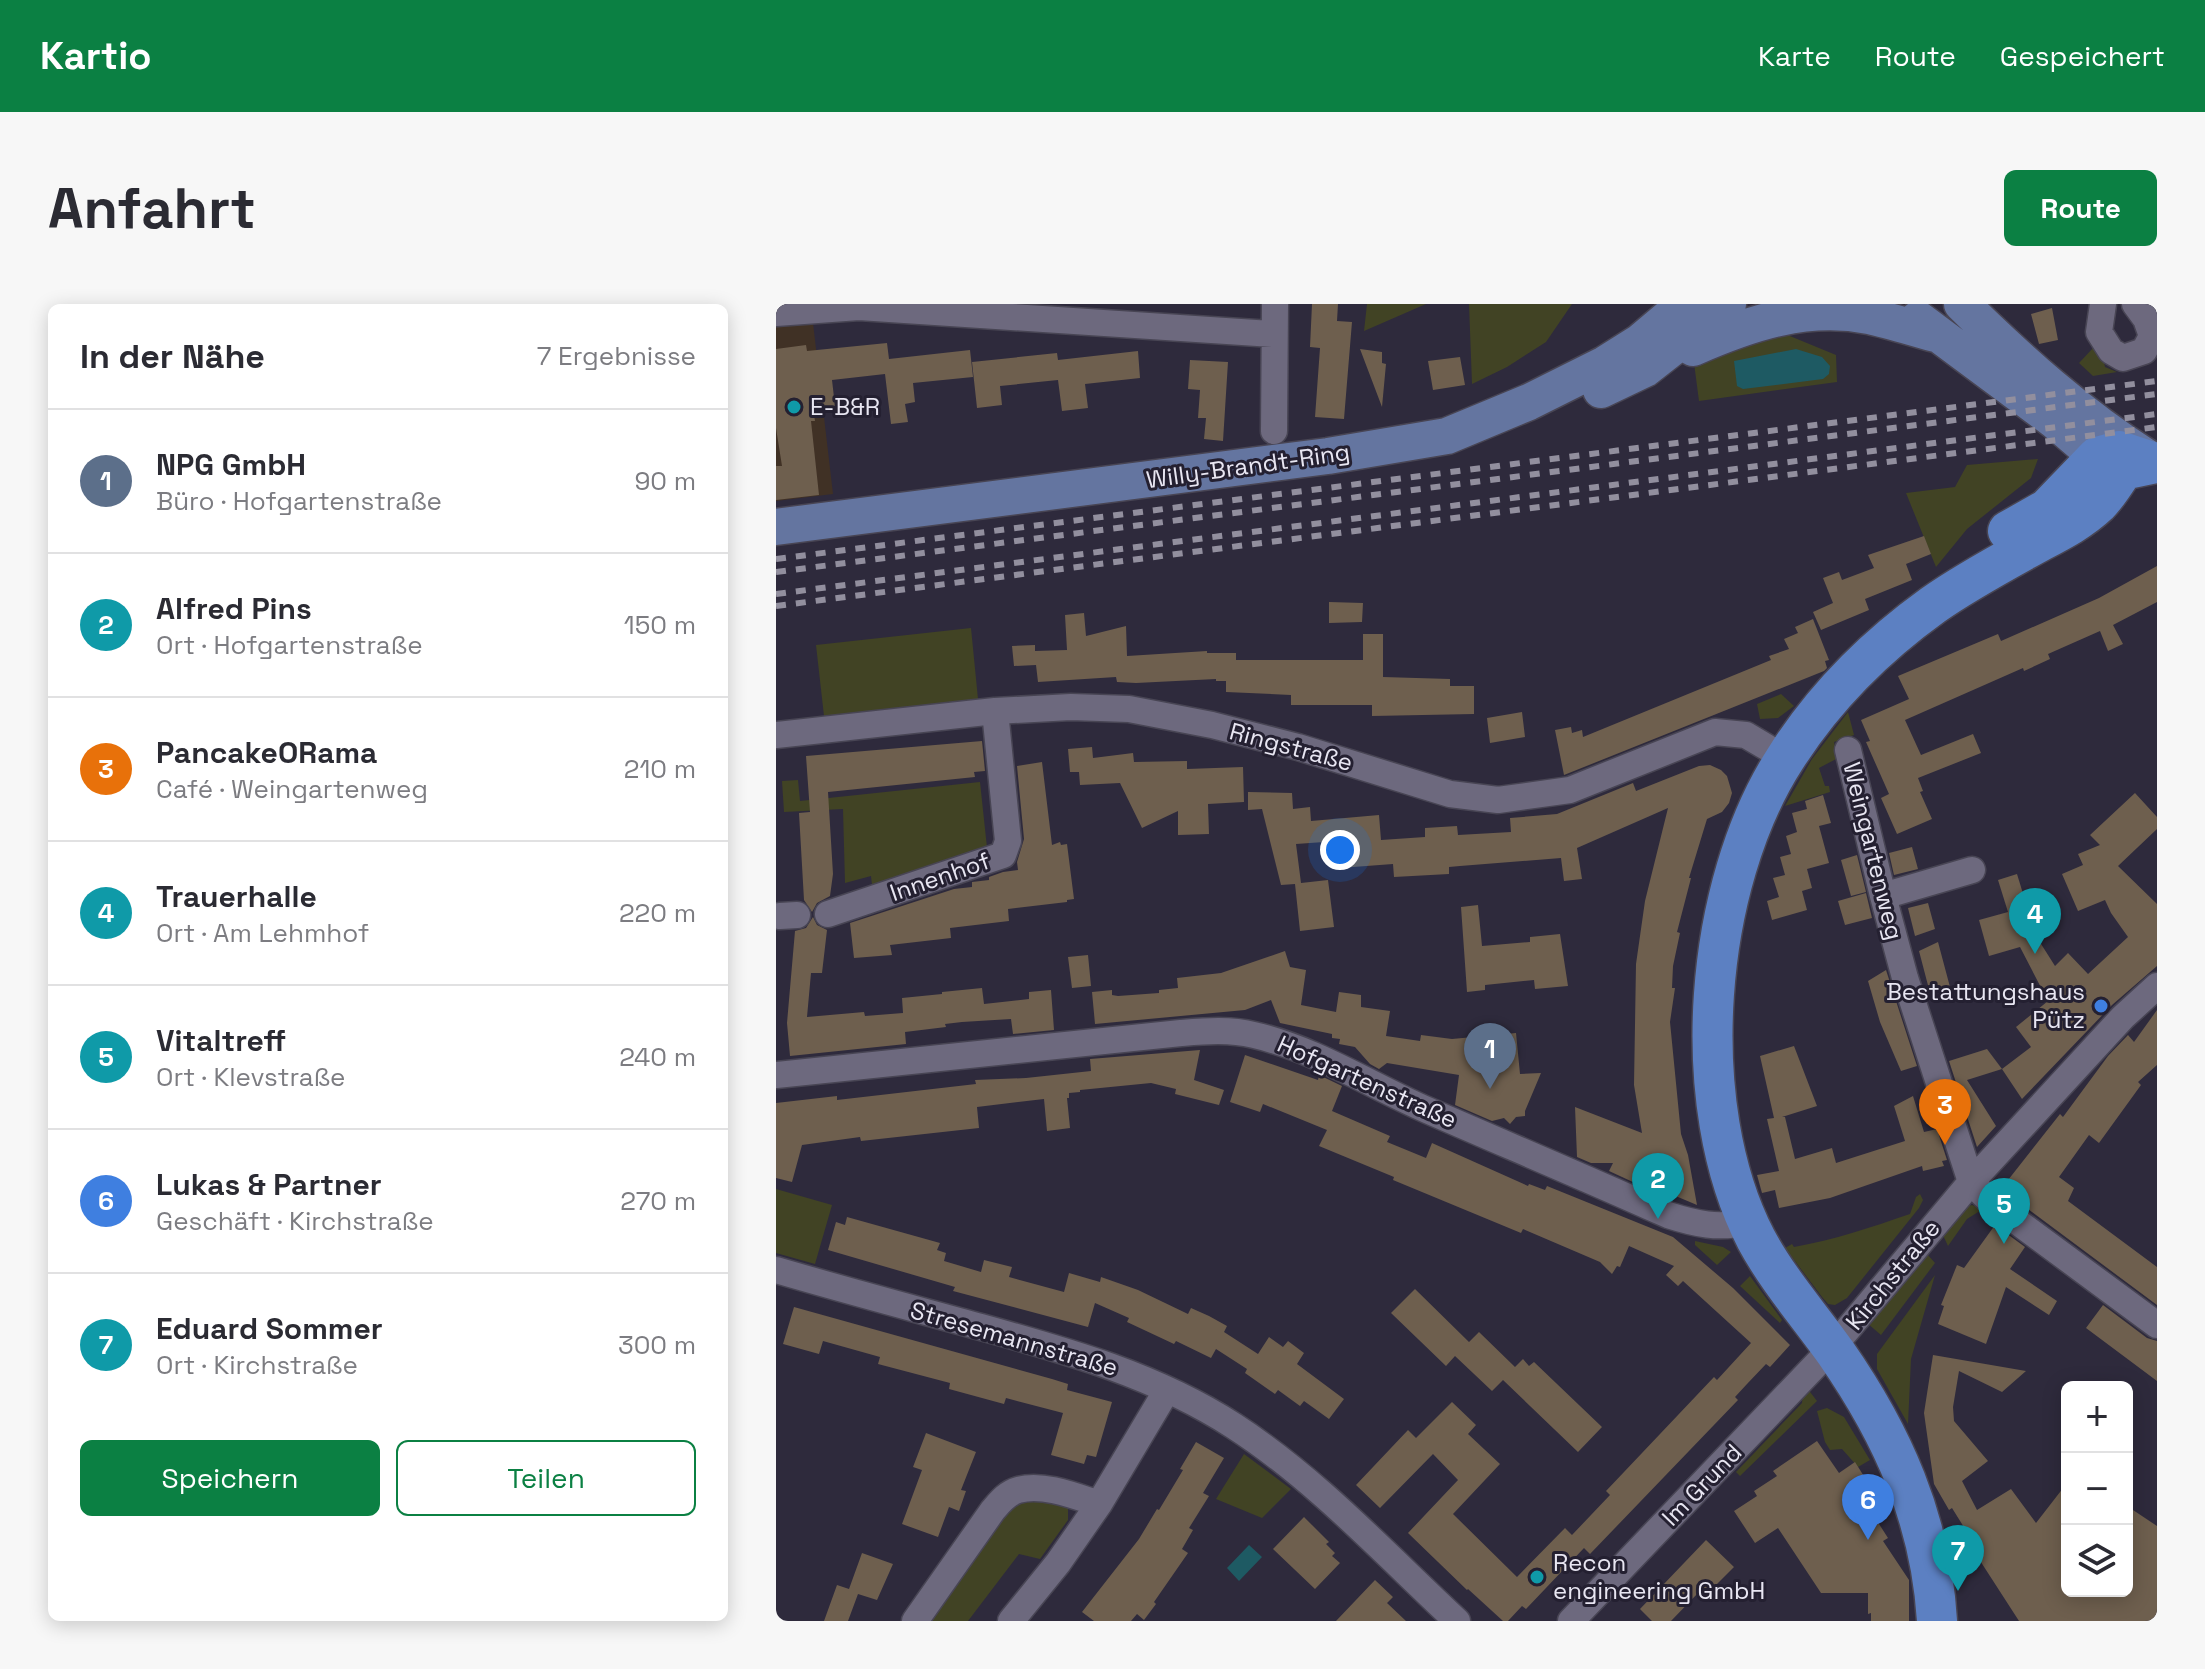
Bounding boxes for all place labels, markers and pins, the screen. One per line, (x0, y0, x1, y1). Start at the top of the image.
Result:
place label: E-B&R (810, 391, 880, 422)
marker: E-B&R (785, 398, 803, 416)
pin: 4 (2009, 888, 2061, 954)
place label: Bestattungshaus Pütz (1886, 976, 2085, 1035)
marker: Bestattungshaus Pütz (2092, 997, 2110, 1015)
pin: 1 (1464, 1023, 1516, 1089)
pin: 3 (1919, 1079, 1971, 1145)
pin: 2 (1632, 1153, 1684, 1219)
pin: 5 (1978, 1178, 2030, 1244)
pin: 6 (1842, 1474, 1894, 1540)
pin: 7 (1932, 1525, 1984, 1591)
place label: Recon engineering GmbH (1553, 1547, 1765, 1606)
marker: Recon engineering GmbH (1528, 1568, 1546, 1586)

